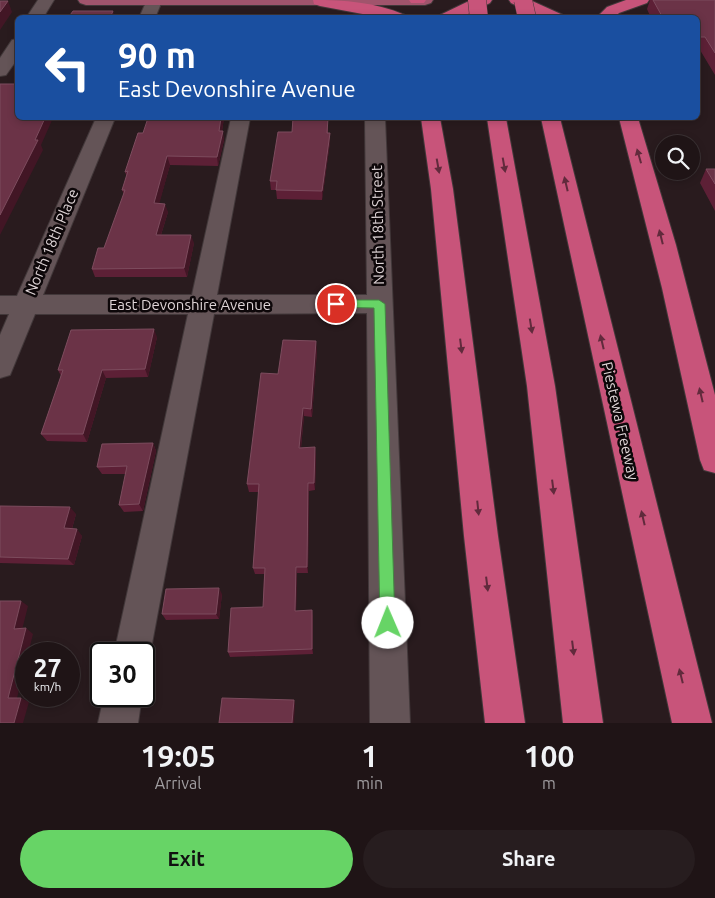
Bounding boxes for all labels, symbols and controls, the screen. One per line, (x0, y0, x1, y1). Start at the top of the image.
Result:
icon: left (35, 35, 100, 100)
text: 90 m (118, 35, 196, 75)
text: East Devonshire Avenue (118, 76, 356, 101)
map controls (655, 135, 700, 180)
button: search (655, 135, 700, 180)
one-way arrow (634, 148, 642, 163)
one-way arrow (435, 158, 443, 174)
one-way arrow (501, 158, 509, 174)
street label: North 18th Street (368, 165, 387, 285)
one-way arrow (562, 176, 570, 192)
street label: North 18th Place (21, 186, 82, 297)
one-way arrow (657, 230, 665, 245)
pin (315, 283, 357, 325)
icon: arrive (322, 290, 350, 318)
street label: East Devonshire Avenue (109, 296, 271, 313)
one-way arrow (527, 318, 535, 334)
one-way arrow (598, 335, 606, 350)
one-way arrow (457, 338, 465, 354)
street label: Piestewa Freeway (599, 360, 642, 482)
one-way arrow (697, 387, 705, 402)
one-way arrow (549, 479, 557, 495)
one-way arrow (474, 500, 482, 516)
one-way arrow (639, 510, 647, 525)
one-way arrow (483, 577, 491, 593)
position arrow (361, 596, 413, 648)
one-way arrow (569, 640, 577, 656)
speed limit sign: 30 (90, 642, 155, 707)
text: 27 (33, 654, 62, 682)
one-way arrow (677, 668, 685, 683)
text: km/h (34, 680, 61, 693)
text: 19:05 (141, 739, 216, 773)
text: 1 (361, 739, 378, 773)
text: 100 (524, 739, 574, 773)
text: Arrival (155, 774, 201, 792)
text: min (356, 774, 383, 792)
text: m (542, 774, 556, 792)
button: Exit (20, 830, 353, 888)
button: Share (363, 830, 695, 888)

